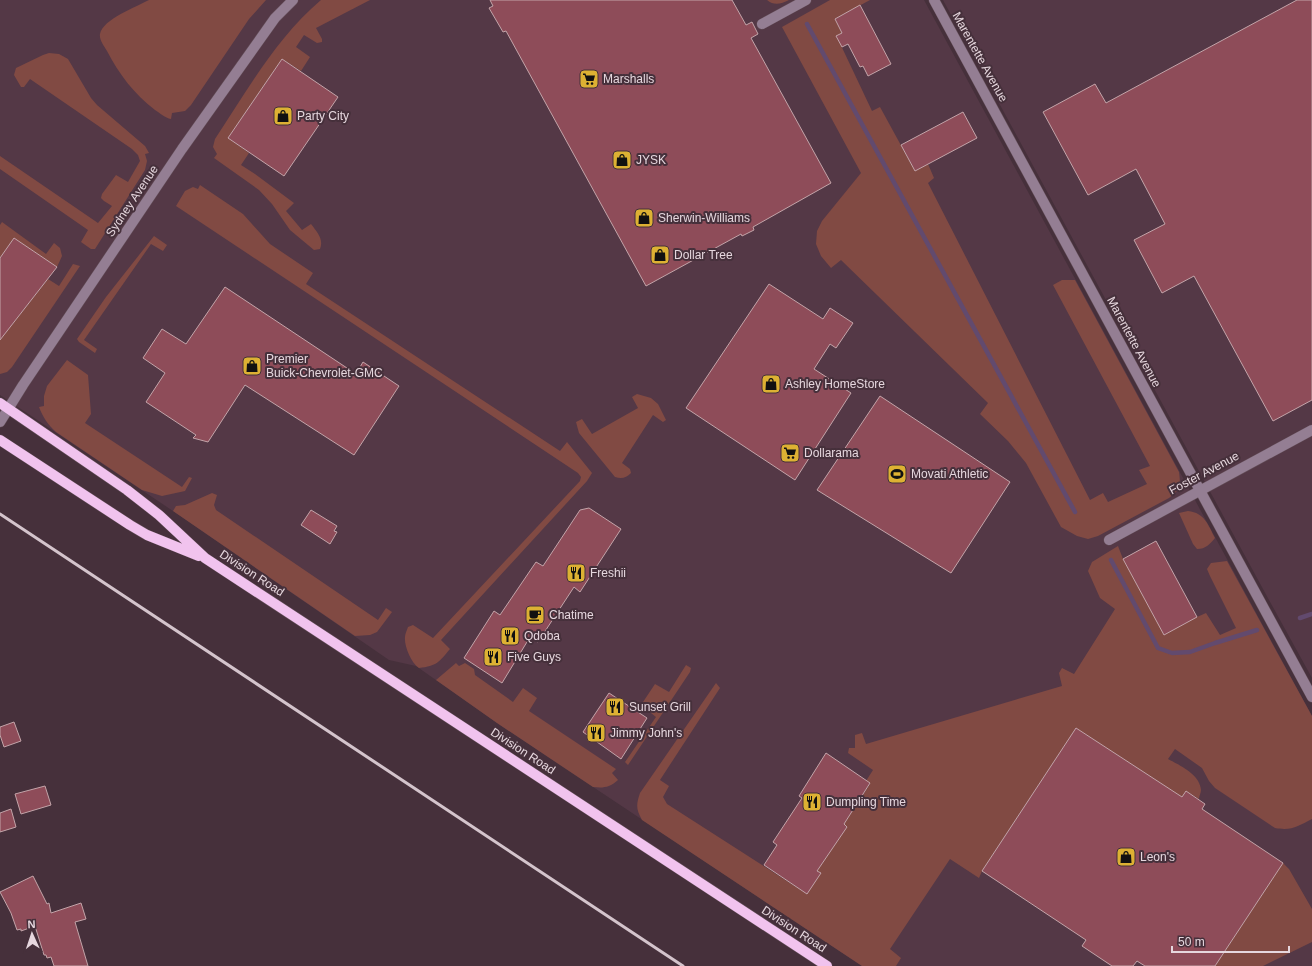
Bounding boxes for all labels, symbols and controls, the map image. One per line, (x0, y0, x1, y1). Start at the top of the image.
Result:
street label: Marentette Avenue (950, 10, 1011, 105)
supermarket icon: Marshalls (578, 68, 600, 90)
place label: Marshalls (603, 72, 654, 86)
shop icon: Party City (272, 105, 294, 127)
place label: Party City (297, 109, 349, 123)
shop icon: JYSK (611, 149, 633, 171)
place label: JYSK (636, 153, 666, 167)
street label: Sydney Avenue (103, 162, 161, 239)
shop icon: Sherwin-Williams (633, 207, 655, 229)
place label: Sherwin-Williams (658, 211, 750, 225)
shop icon: Dollar Tree (649, 244, 671, 266)
place label: Dollar Tree (674, 248, 733, 262)
street label: Marentette Avenue (1104, 294, 1164, 390)
place label: Premier Buick-Chevrolet-GMC (266, 352, 383, 380)
shop icon: Premier Buick-Chevrolet-GMC (241, 355, 263, 377)
shop icon: Ashley HomeStore (760, 373, 782, 395)
place label: Ashley HomeStore (785, 377, 885, 391)
supermarket icon: Dollarama (779, 442, 801, 464)
place label: Dollarama (804, 446, 859, 460)
street label: Foster Avenue (1167, 449, 1242, 497)
sports icon: Movati Athletic (886, 463, 908, 485)
place label: Movati Athletic (911, 467, 988, 481)
street label: Division Road (217, 547, 287, 599)
restaurant icon: Freshii (565, 562, 587, 584)
place label: Freshii (590, 566, 626, 580)
cafe icon: Chatime (524, 604, 546, 626)
place label: Chatime (549, 608, 594, 622)
restaurant icon: Qdoba (499, 625, 521, 647)
place label: Qdoba (524, 629, 560, 643)
restaurant icon: Five Guys (482, 646, 504, 668)
place label: Five Guys (507, 650, 561, 664)
restaurant icon: Sunset Grill (604, 696, 626, 718)
place label: Sunset Grill (629, 700, 691, 714)
restaurant icon: Jimmy John's (585, 722, 607, 744)
street label: Division Road (488, 725, 558, 777)
place label: Jimmy John's (610, 726, 682, 740)
restaurant icon: Dumpling Time (801, 791, 823, 813)
place label: Dumpling Time (826, 795, 906, 809)
shop icon: Leon's (1115, 846, 1137, 868)
place label: Leon's (1140, 850, 1175, 864)
street label: Division Road (759, 903, 829, 955)
north arrow (12, 914, 52, 954)
text: N (27, 918, 36, 930)
scale bar (1172, 928, 1289, 954)
text: 50 m (1178, 935, 1205, 949)

